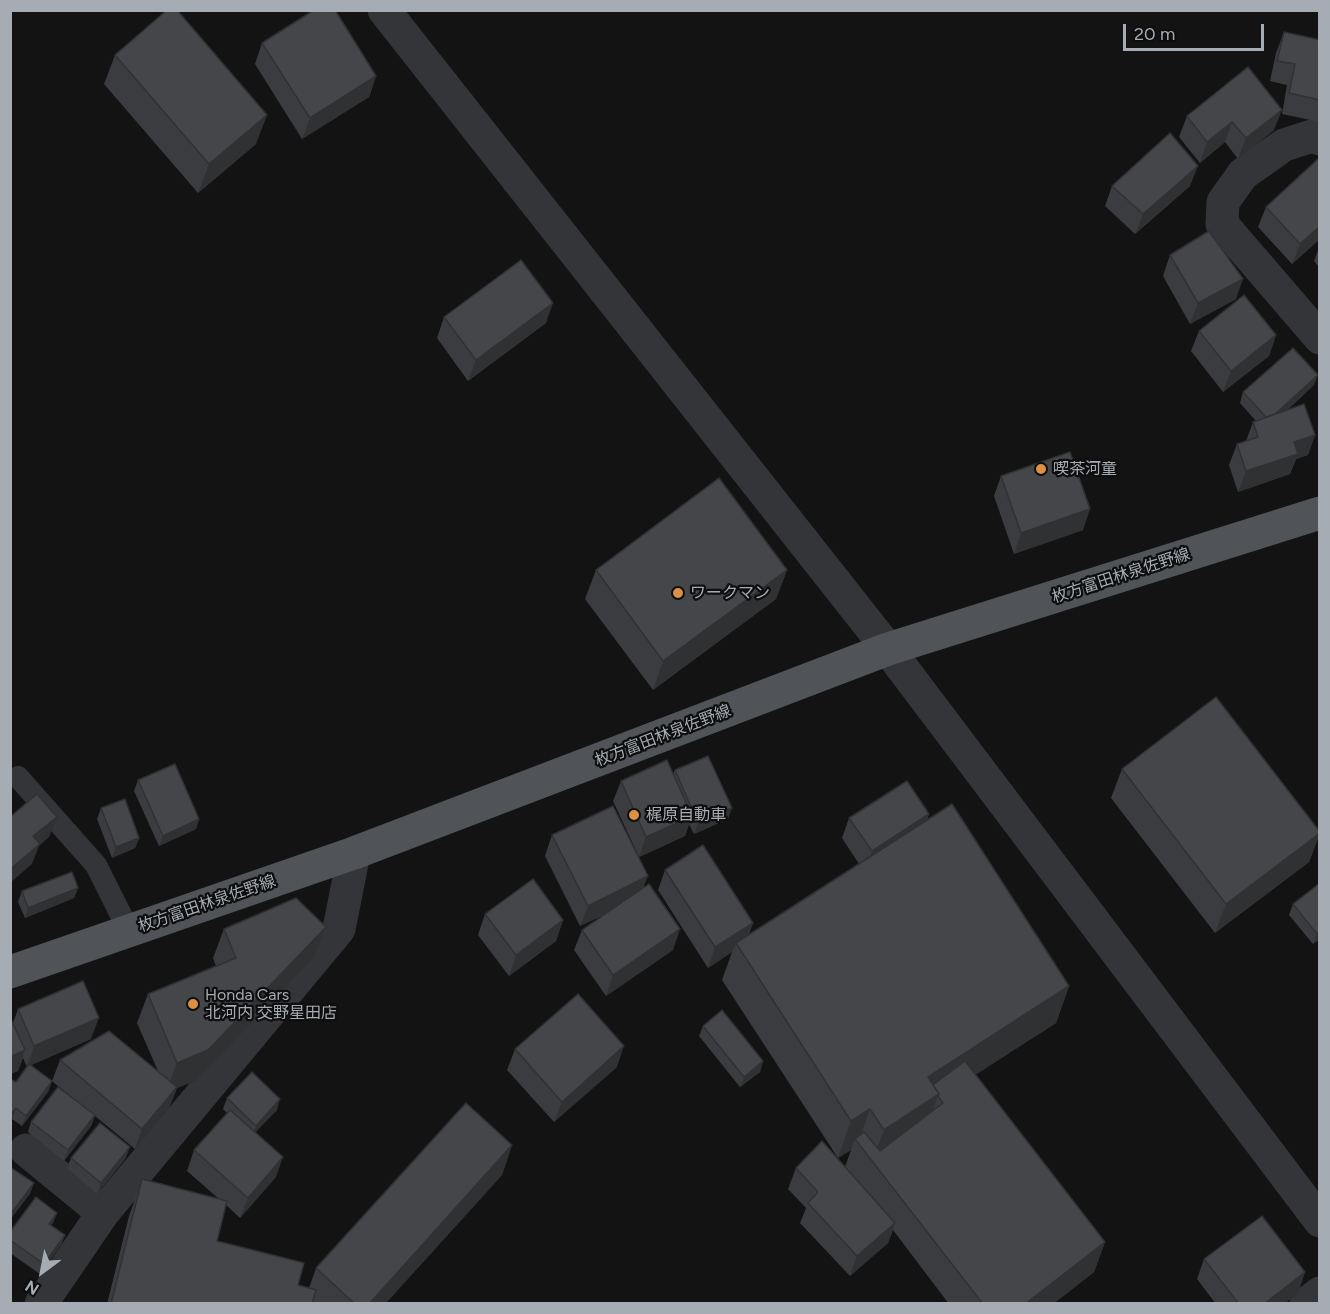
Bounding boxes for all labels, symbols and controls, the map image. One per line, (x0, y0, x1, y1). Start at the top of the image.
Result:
scale bar (1126, 12, 1267, 50)
text: 20 m (1134, 23, 1175, 45)
place label: 喫茶河童 (1053, 459, 1117, 479)
marker: 喫茶河童 (1034, 462, 1048, 476)
street label: 枚方富田林泉佐野線 (1050, 545, 1192, 607)
place label: ワークマン (690, 583, 770, 603)
marker: ワークマン (671, 586, 685, 600)
street label: 枚方富田林泉佐野線 (592, 701, 734, 771)
place label: 梶原自動車 (646, 805, 726, 825)
marker: 梶原自動車 (627, 808, 641, 822)
street label: 枚方富田林泉佐野線 (136, 871, 278, 937)
place label: Honda Cars 北河内 交野星田店 (205, 985, 337, 1023)
marker: Honda Cars 北河内 交野星田店 (186, 997, 200, 1011)
north arrow (12, 1242, 72, 1302)
text: N (22, 1276, 42, 1299)

